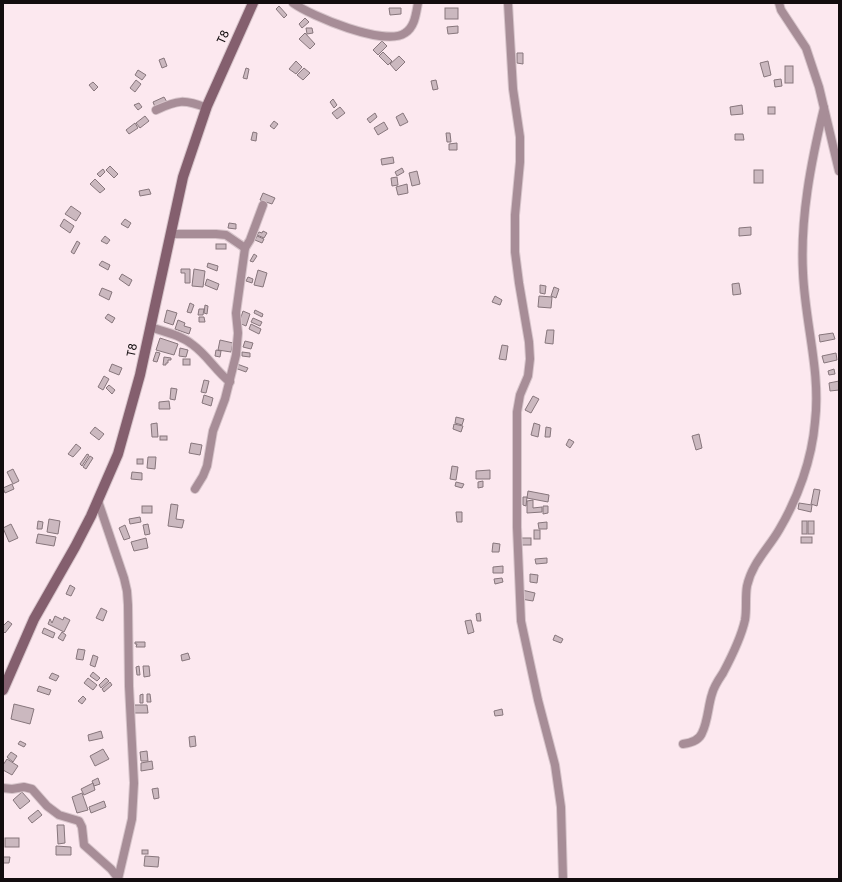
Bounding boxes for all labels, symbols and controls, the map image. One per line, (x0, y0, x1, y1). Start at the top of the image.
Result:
street label: T8 (214, 28, 234, 47)
street label: T8 (124, 342, 142, 359)

